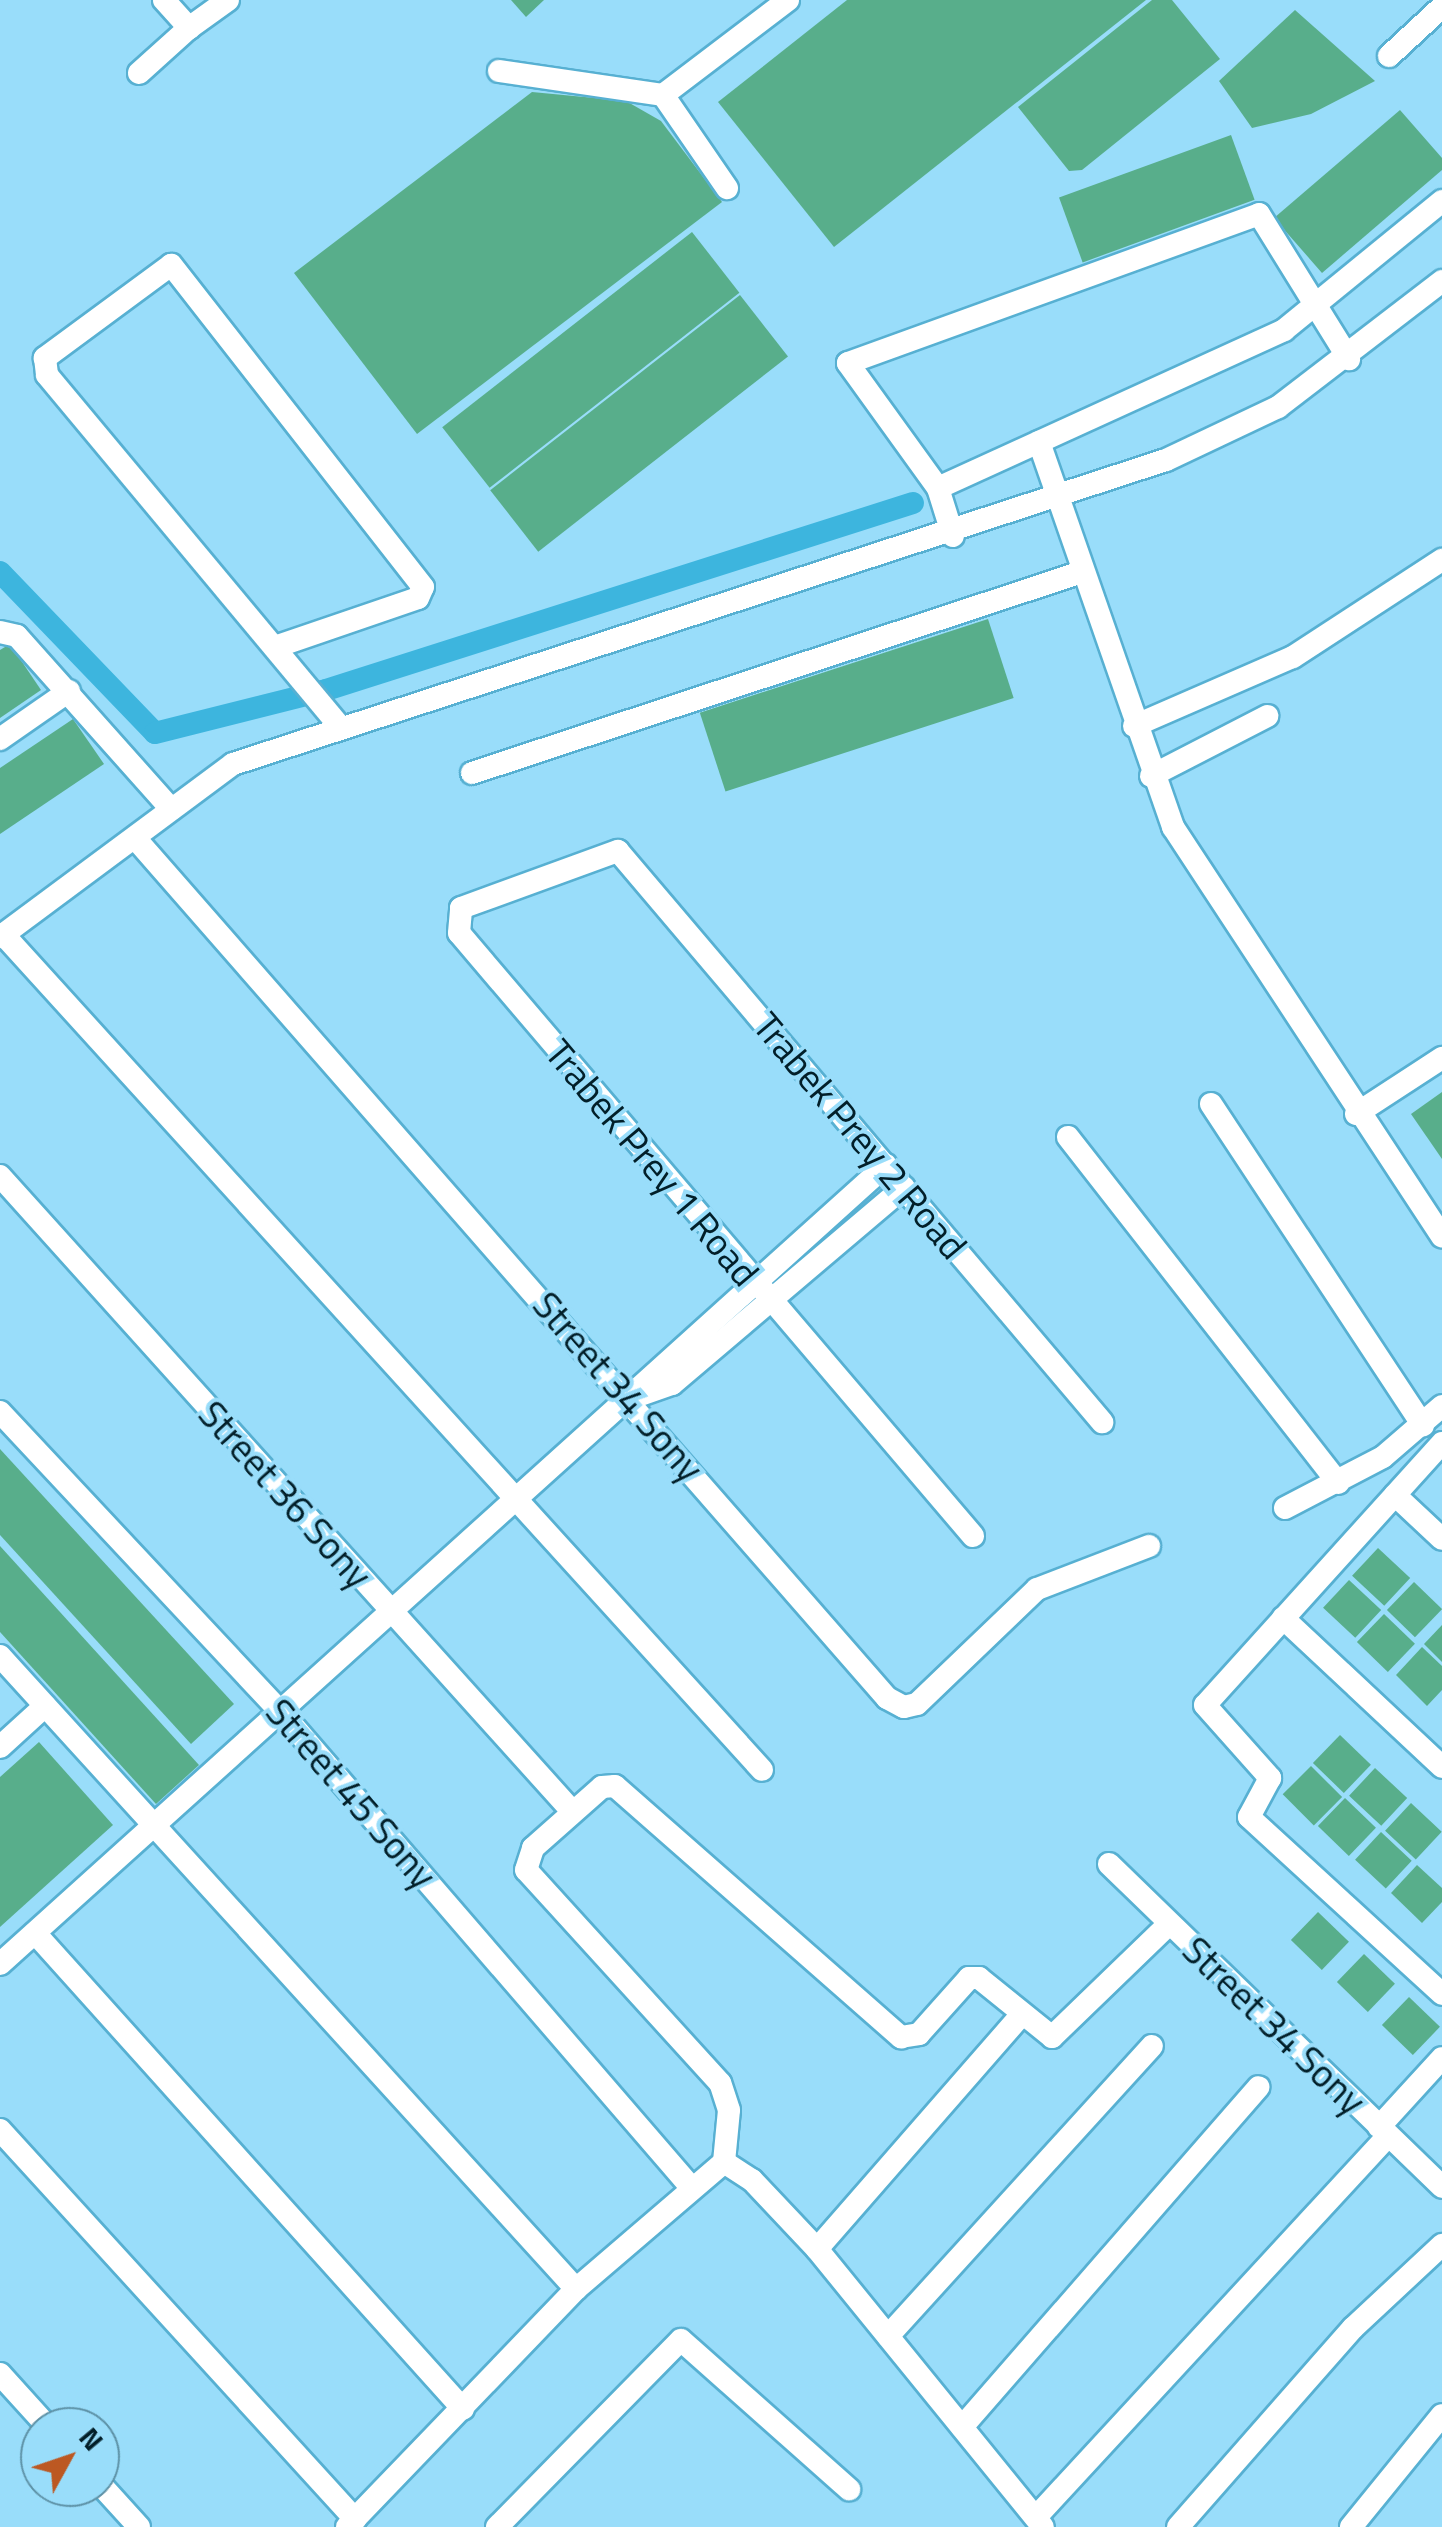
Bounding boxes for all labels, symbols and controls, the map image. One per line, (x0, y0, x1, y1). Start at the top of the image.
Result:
street label: Trabek Prey 2 Road (744, 1004, 976, 1268)
street label: Trabek Prey 1 Road (536, 1031, 768, 1295)
street label: Street 34 Sony (523, 1283, 713, 1491)
street label: Street 36 Sony (189, 1392, 381, 1598)
street label: Street 45 Sony (256, 1690, 446, 1898)
street label: Street 34 Sony (1173, 1927, 1375, 2125)
north arrow (20, 2407, 120, 2507)
text: N (69, 2417, 115, 2460)

